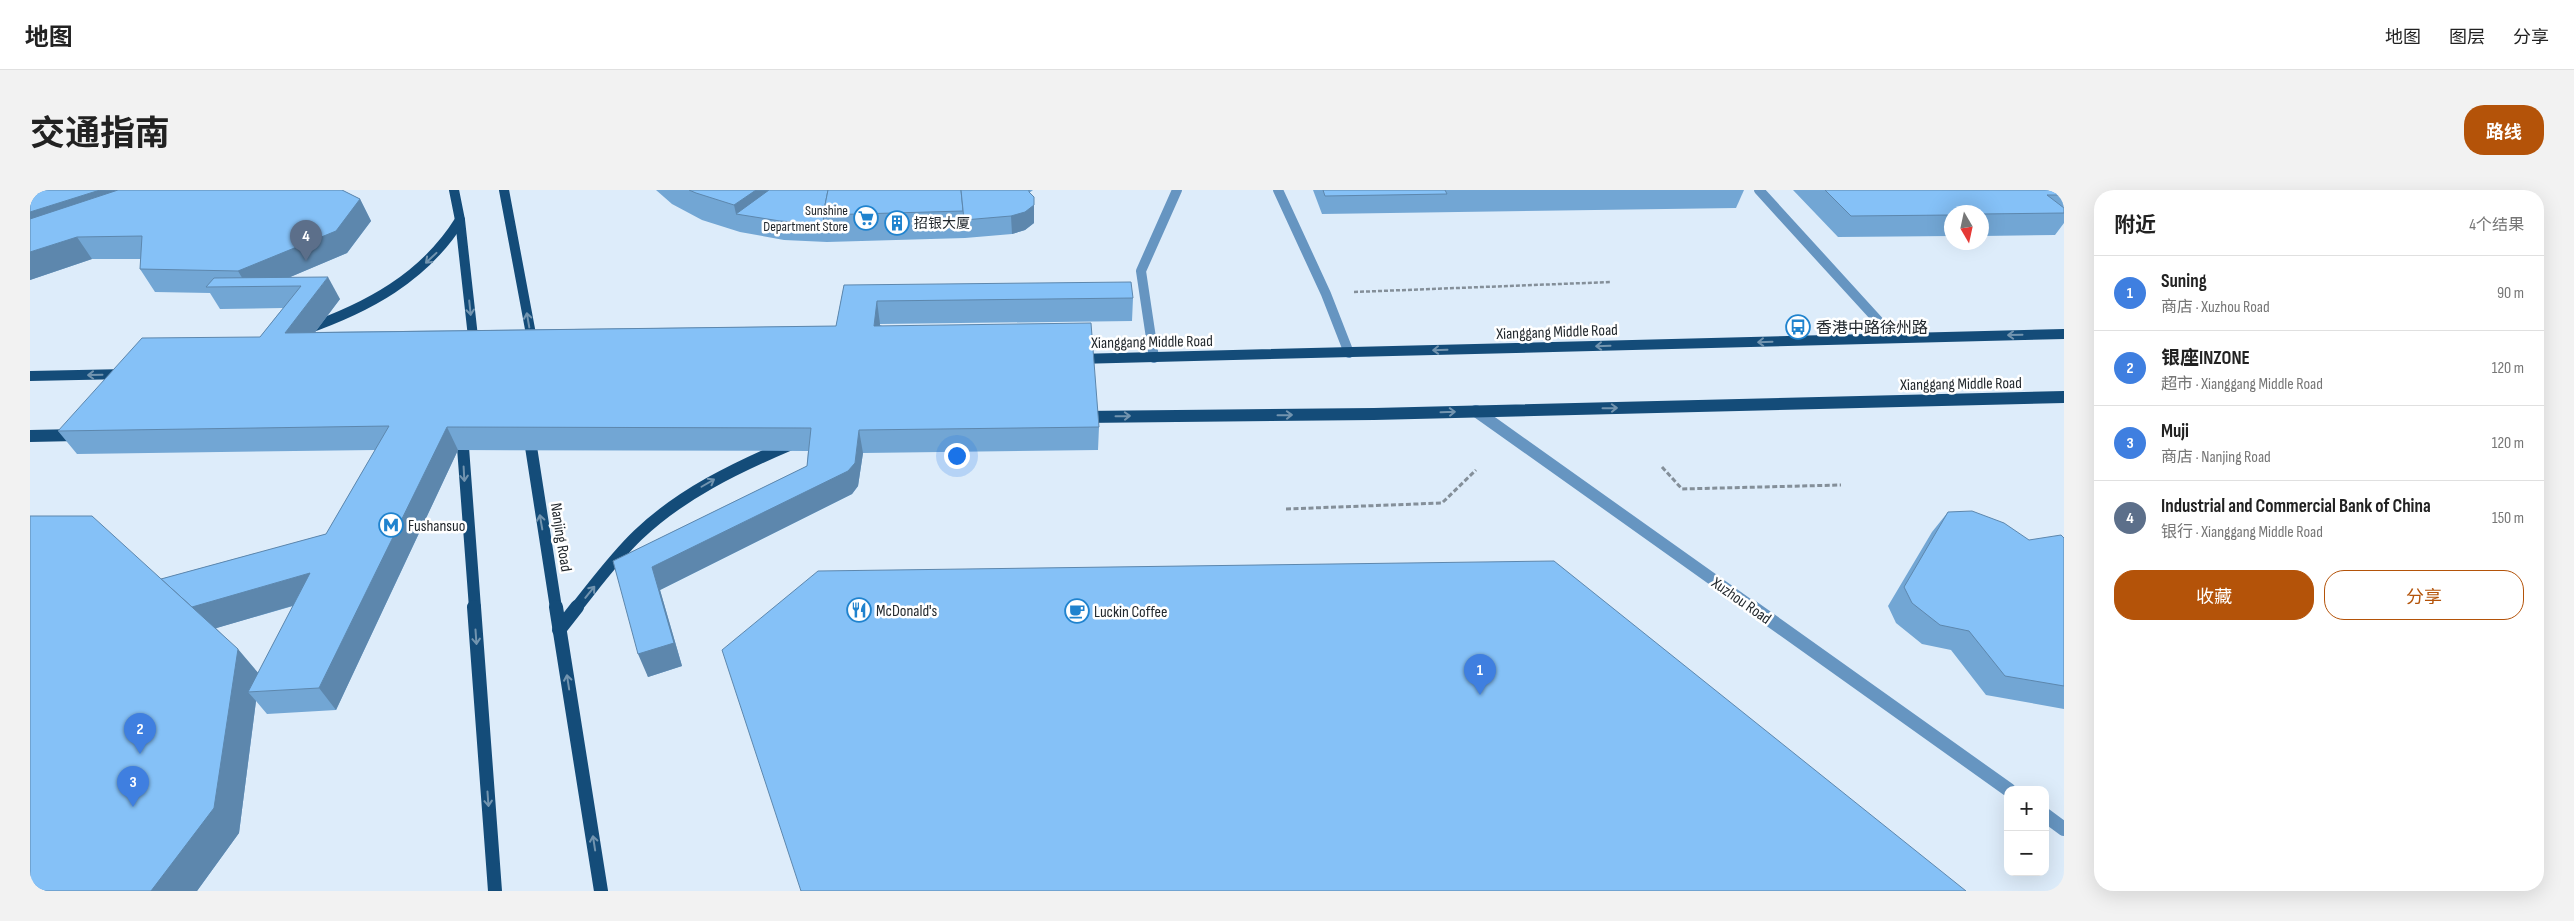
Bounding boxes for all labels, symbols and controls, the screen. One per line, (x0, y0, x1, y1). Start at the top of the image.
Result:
text: 地图 (25, 23, 73, 52)
text: 地图 (2385, 27, 2421, 48)
text: 图层 (2449, 27, 2485, 48)
text: 分享 (2513, 27, 2549, 48)
button: 路线 (2464, 105, 2544, 155)
text: 交通指南 (30, 113, 170, 156)
place label: Sunshine Department Store (763, 202, 848, 235)
supermarket icon: Sunshine Department Store (853, 205, 879, 231)
north arrow (1944, 205, 1989, 250)
building icon: 招银大厦 (884, 210, 910, 236)
text: 附近 (2114, 213, 2156, 238)
place label: 招银大厦 (914, 215, 970, 232)
text: 4个结果 (2469, 216, 2524, 235)
pin: 4 (290, 220, 322, 261)
one-way arrow (424, 253, 437, 264)
text: Suning (2161, 270, 2207, 293)
text: 1 (2127, 284, 2133, 303)
text: 90 m (2497, 284, 2524, 303)
text: 商店 · Xuzhou Road (2161, 298, 2270, 317)
one-way arrow (465, 299, 474, 315)
one-way arrow (523, 312, 533, 328)
bus stop icon: 香港中路徐州路 (1785, 314, 1811, 340)
place label: 香港中路徐州路 (1816, 319, 1928, 338)
street label: Xianggang Middle Road (1495, 321, 1618, 344)
one-way arrow (2008, 331, 2024, 340)
street label: Xianggang Middle Road (1090, 332, 1213, 353)
one-way arrow (1758, 337, 1774, 347)
one-way arrow (1595, 341, 1612, 351)
one-way arrow (1433, 346, 1449, 355)
text: 银座INZONE (2161, 347, 2250, 370)
text: 2 (2126, 359, 2134, 378)
text: 120 m (2492, 359, 2524, 378)
one-way arrow (87, 370, 103, 379)
street label: Xianggang Middle Road (1899, 374, 2022, 395)
text: 超市 · Xianggang Middle Road (2161, 375, 2323, 394)
one-way arrow (1602, 403, 1618, 413)
one-way arrow (1439, 407, 1455, 417)
one-way arrow (1276, 410, 1293, 420)
one-way arrow (1114, 412, 1130, 421)
text: Muji (2161, 420, 2189, 443)
text: 3 (2126, 434, 2134, 453)
text: 120 m (2492, 434, 2524, 453)
your location (944, 443, 970, 469)
text: 商店 · Nanjing Road (2161, 448, 2271, 467)
one-way arrow (460, 466, 469, 482)
one-way arrow (701, 477, 715, 487)
text: Industrial and Commercial Bank of China (2161, 495, 2431, 518)
street label: Nanjing Road (546, 501, 575, 573)
text: 4 (2126, 509, 2134, 528)
text: 150 m (2492, 509, 2524, 528)
metro station icon: Fushansuo (378, 512, 404, 538)
one-way arrow (536, 514, 546, 530)
place label: Fushansuo (408, 517, 465, 536)
text: 银行 · Xianggang Middle Road (2161, 523, 2323, 542)
button: 收藏 (2114, 570, 2314, 620)
button: 分享 (2324, 570, 2524, 620)
street label: Xuzhou Road (1707, 573, 1775, 629)
one-way arrow (584, 586, 595, 599)
restaurant icon: McDonald's (846, 597, 872, 623)
cafe icon: Luckin Coffee (1064, 598, 1090, 624)
place label: McDonald's (876, 602, 938, 621)
place label: Luckin Coffee (1094, 603, 1167, 622)
one-way arrow (471, 628, 480, 644)
pin: 1 (1464, 654, 1496, 695)
one-way arrow (562, 675, 572, 691)
pin: 2 (124, 713, 156, 754)
pin: 3 (117, 766, 149, 807)
map controls (2004, 786, 2049, 876)
button: + (2004, 786, 2049, 831)
one-way arrow (483, 790, 493, 806)
button: − (2004, 831, 2049, 876)
one-way arrow (588, 835, 598, 851)

